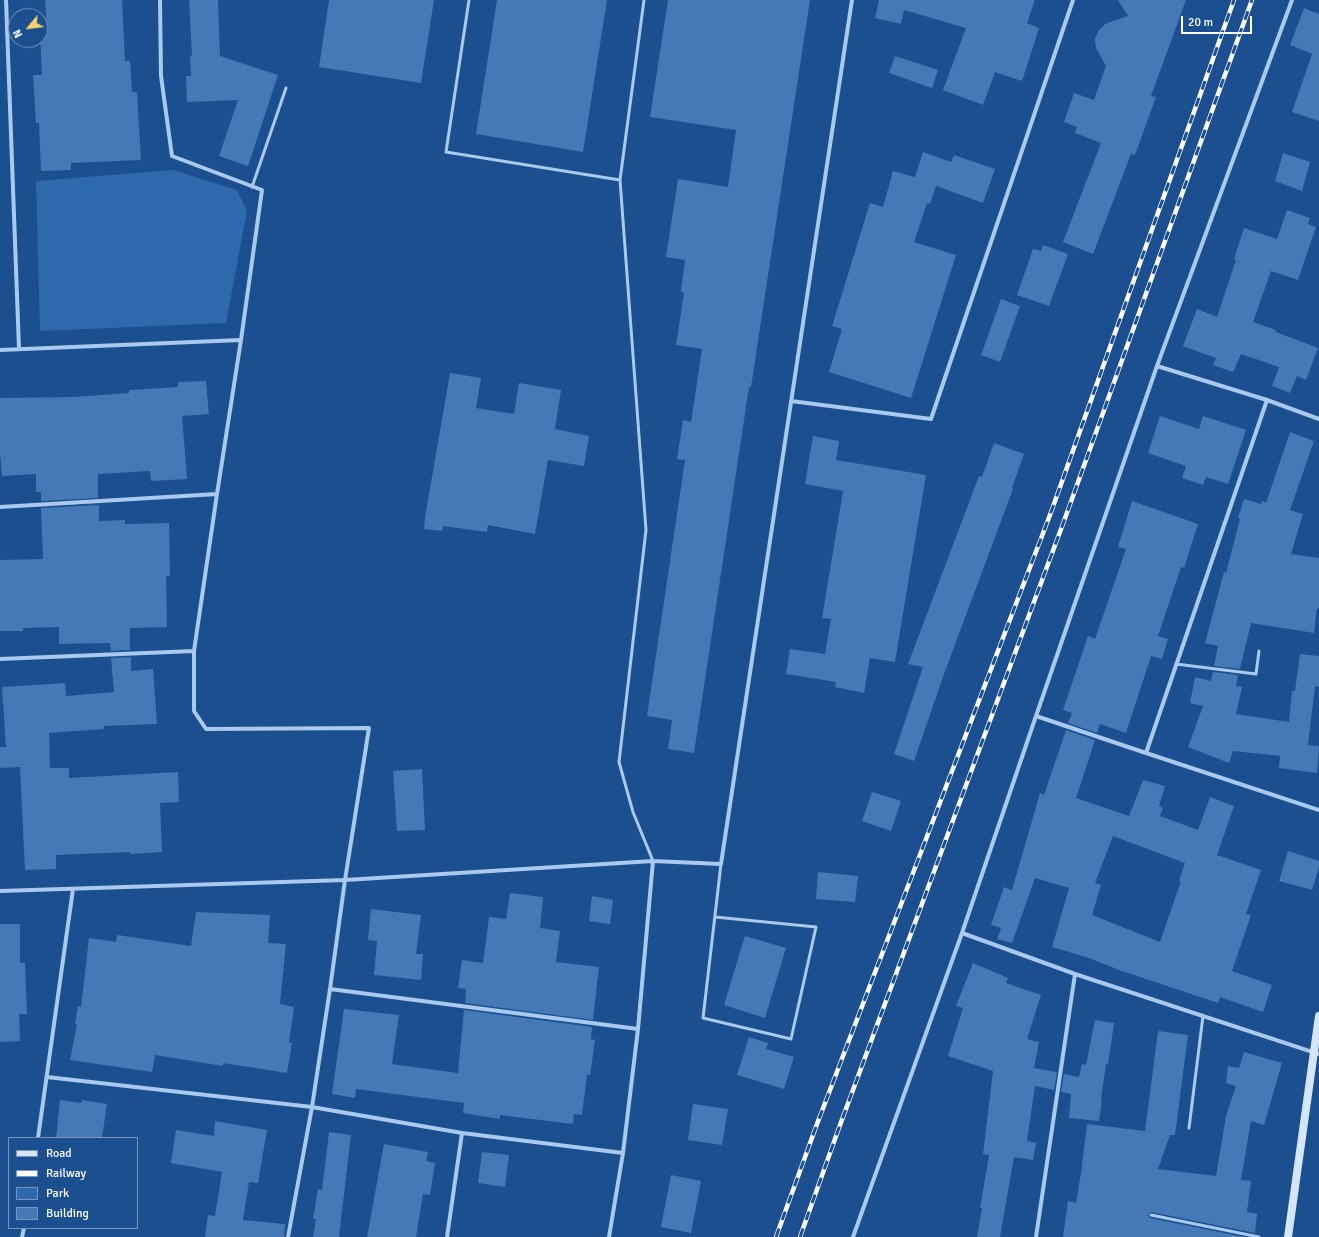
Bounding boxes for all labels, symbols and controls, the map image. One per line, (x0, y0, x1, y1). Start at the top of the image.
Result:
north arrow (8, 8, 48, 48)
scale bar (1183, 8, 1254, 34)
text: 20 m (1188, 15, 1213, 30)
text: N (10, 27, 25, 40)
legend (8, 1137, 138, 1229)
text: Road (46, 1146, 72, 1161)
text: Railway (46, 1166, 86, 1181)
text: Park (46, 1186, 69, 1201)
text: Building (46, 1206, 89, 1221)

